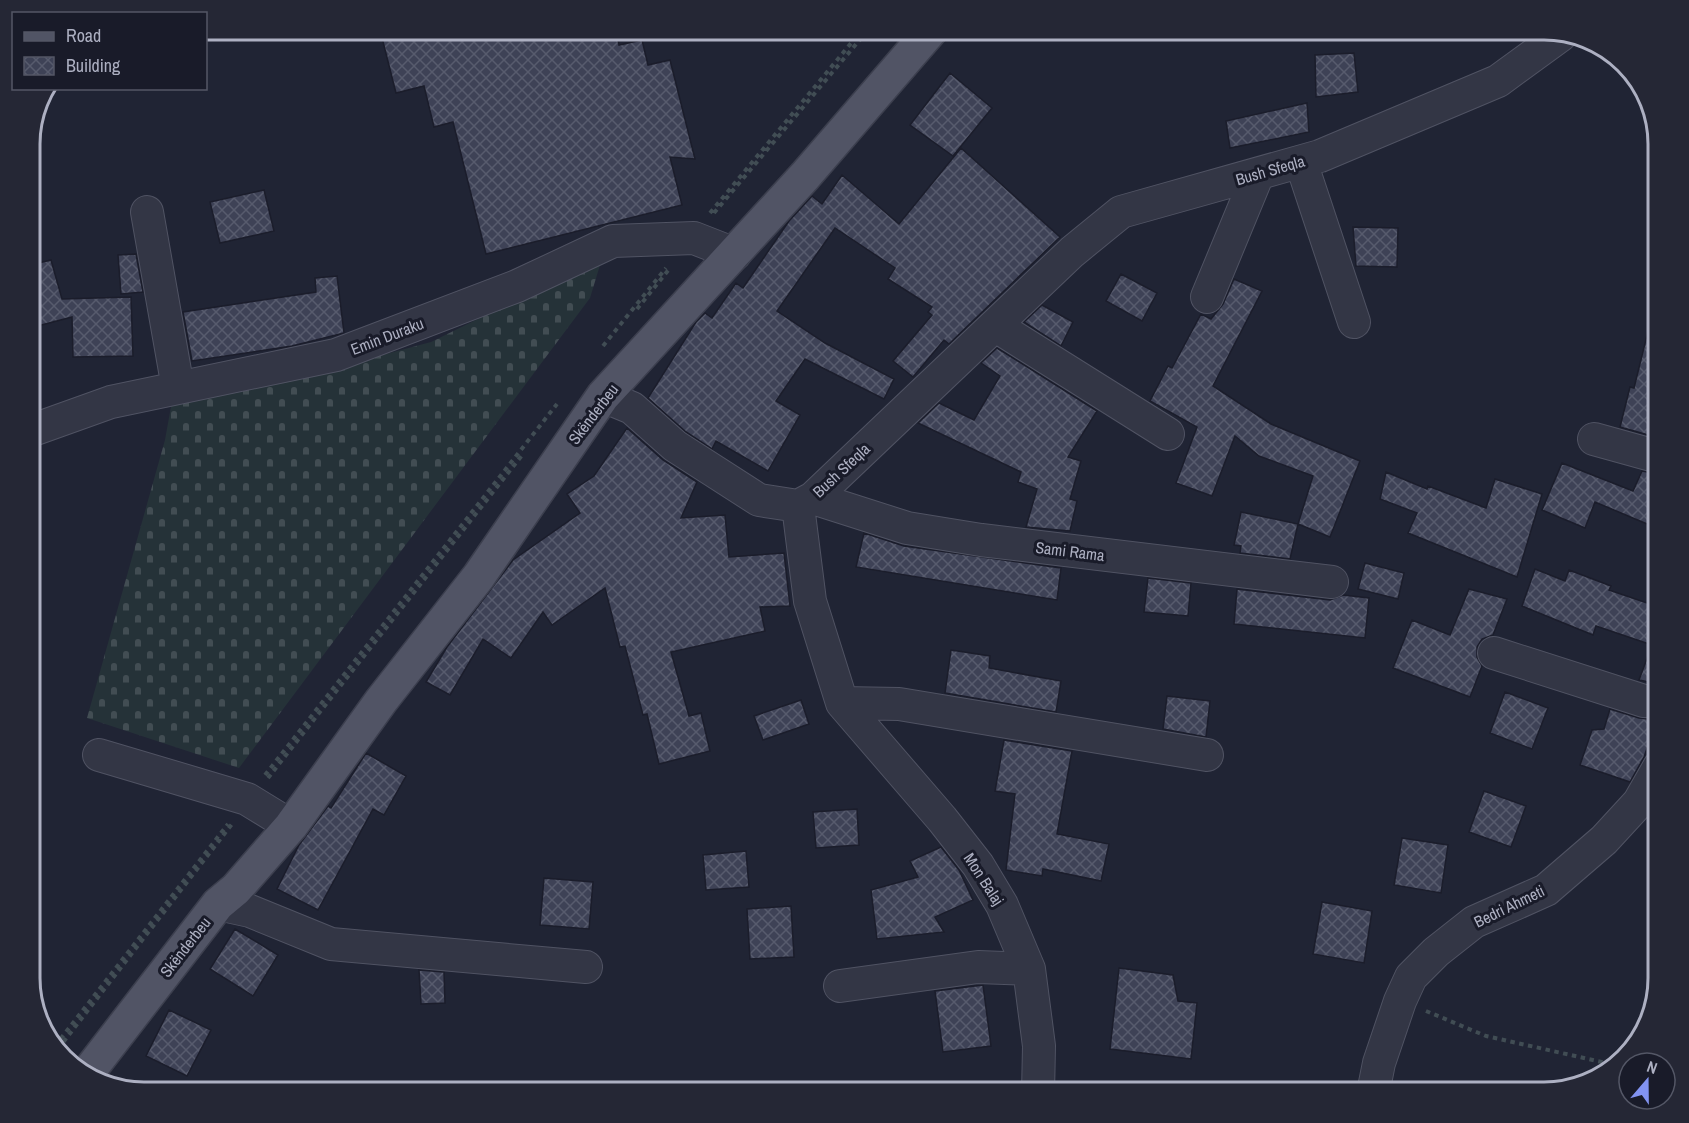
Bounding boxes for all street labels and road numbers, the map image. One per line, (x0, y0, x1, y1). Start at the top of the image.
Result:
street label: Bush Sfeqla (1233, 149, 1308, 190)
street label: Emin Duraku (347, 312, 427, 360)
street label: Skënderbeu (563, 379, 623, 449)
street label: Bush Sfeqla (808, 437, 875, 502)
street label: Sami Rama (1034, 536, 1106, 566)
street label: Mon Balaj (959, 849, 1009, 910)
street label: Bedri Ahmeti (1470, 879, 1548, 933)
street label: Skënderbeu (155, 912, 215, 982)

